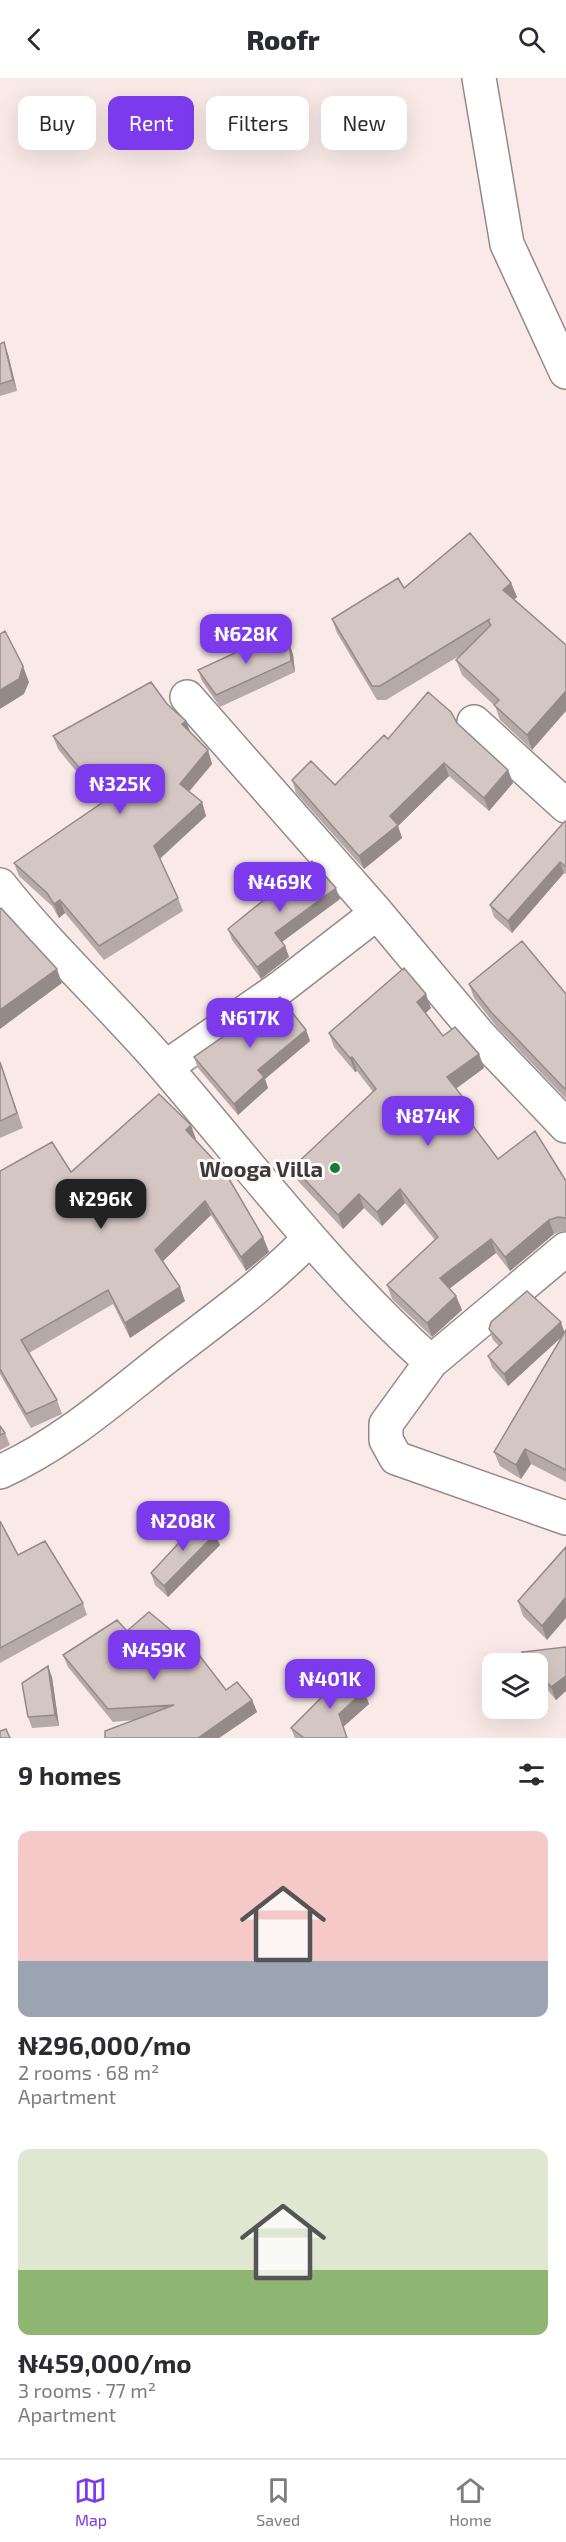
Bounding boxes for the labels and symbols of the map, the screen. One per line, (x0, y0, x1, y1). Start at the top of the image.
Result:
pin: ₦628K (204, 614, 288, 665)
pin: ₦325K (78, 764, 162, 815)
pin: ₦469K (238, 862, 322, 913)
pin: ₦617K (208, 998, 292, 1049)
pin: ₦874K (386, 1096, 470, 1147)
place label: Wooga Villa (199, 1155, 323, 1181)
marker: Wooga Villa (328, 1161, 342, 1175)
pin: ₦296K (59, 1179, 143, 1230)
pin: ₦208K (141, 1501, 225, 1552)
pin: ₦459K (112, 1630, 196, 1681)
pin: ₦401K (288, 1659, 372, 1710)

